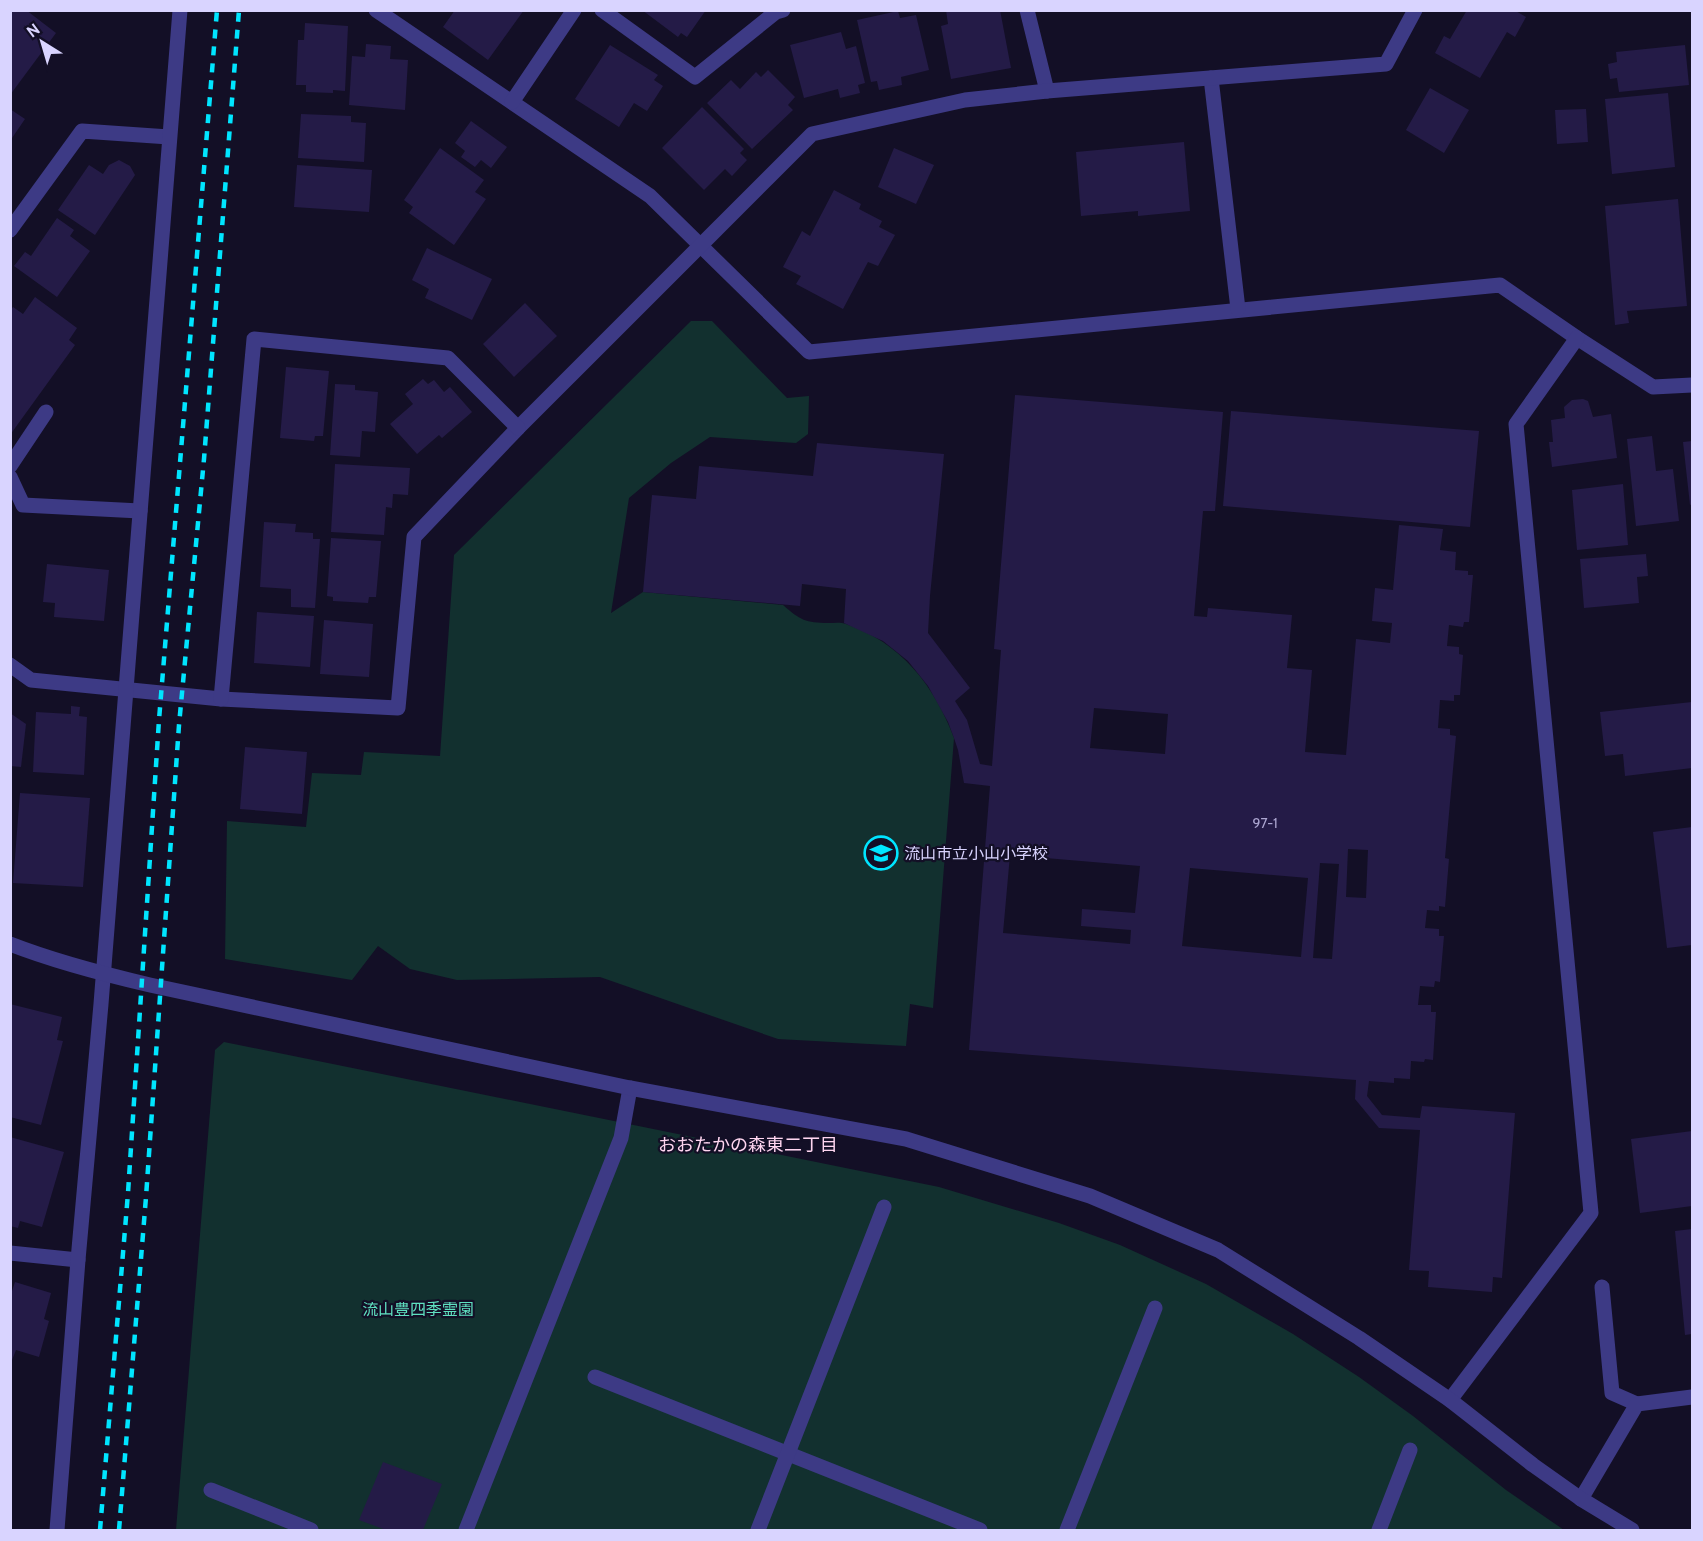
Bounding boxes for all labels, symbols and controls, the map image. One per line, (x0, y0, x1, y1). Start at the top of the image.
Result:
north arrow (12, 12, 72, 72)
text: N (23, 19, 44, 41)
house number: 97-1 (1252, 814, 1278, 832)
school or university icon: 流山市立小山小学校 (863, 835, 899, 871)
place label: 流山市立小山小学校 (904, 844, 1048, 863)
district label: おおたかの森東二丁目 (658, 1134, 838, 1156)
park label: 流山豊四季霊園 (362, 1300, 474, 1319)

